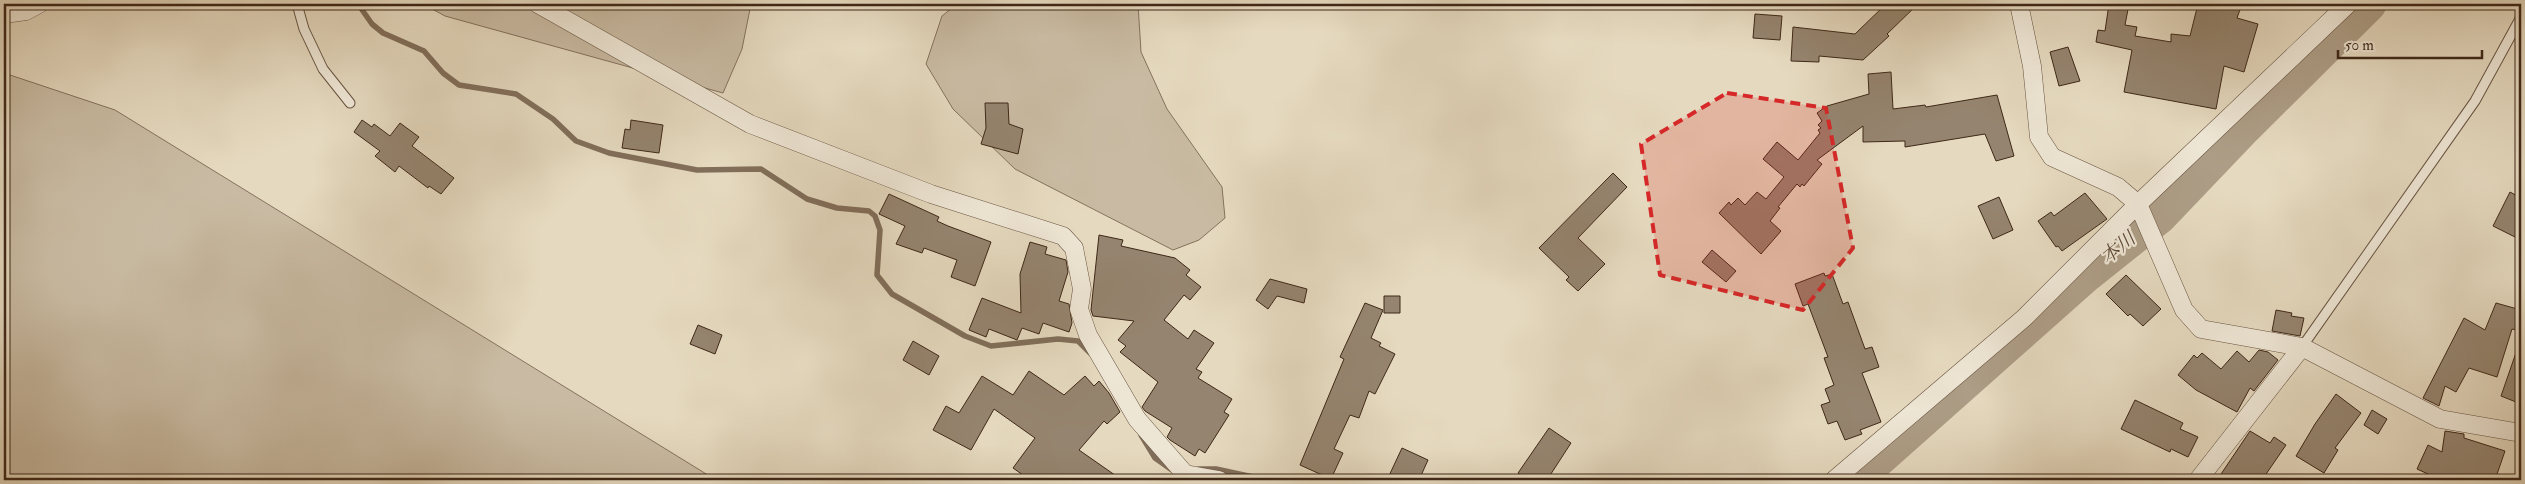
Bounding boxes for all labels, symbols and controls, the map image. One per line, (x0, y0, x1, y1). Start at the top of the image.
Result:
scale bar (2338, 28, 2481, 60)
text: 50 m (2345, 36, 2374, 55)
water label: 本川 (2096, 225, 2142, 269)

